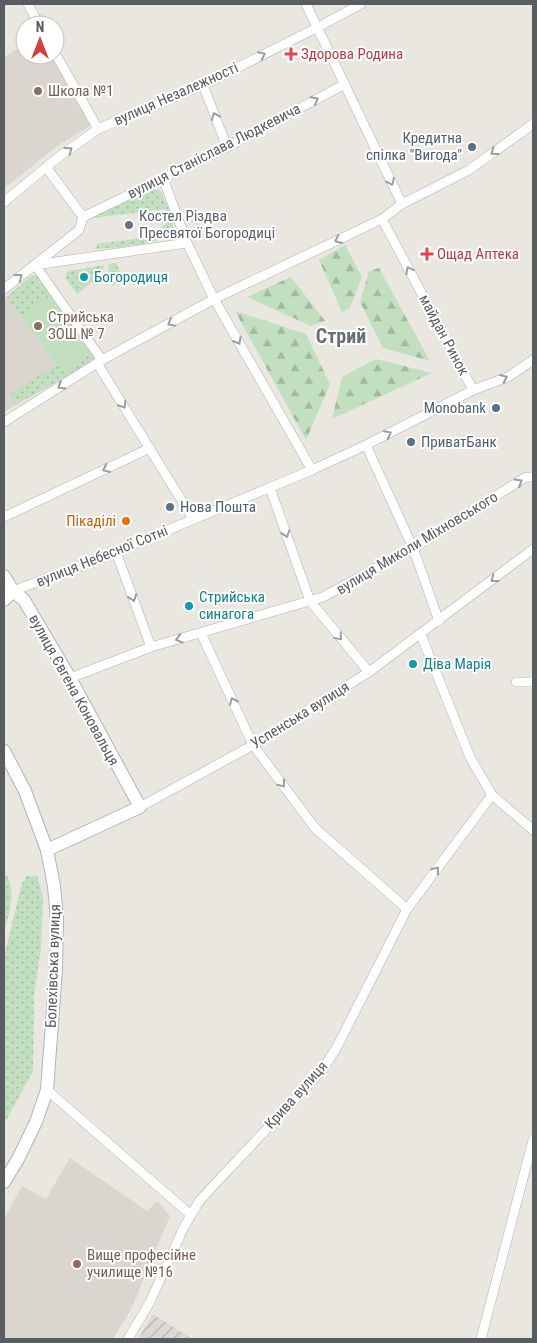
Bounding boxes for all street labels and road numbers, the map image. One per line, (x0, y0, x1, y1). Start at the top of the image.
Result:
street label: вулиця Незалежності (111, 59, 241, 129)
street label: вулиця Станіслава Людкевича (124, 99, 304, 203)
street label: майдан Ринок (415, 291, 473, 379)
street label: вулиця Миколи Міхновського (333, 488, 501, 598)
street label: вулиця Небесної Сотні (34, 521, 170, 591)
street label: вулиця Євгена Коновальця (25, 611, 123, 769)
street label: Успенська вулиця (247, 677, 353, 753)
street label: Болехівська вулиця (42, 904, 64, 1028)
street label: Крива вулиця (261, 1057, 331, 1133)

